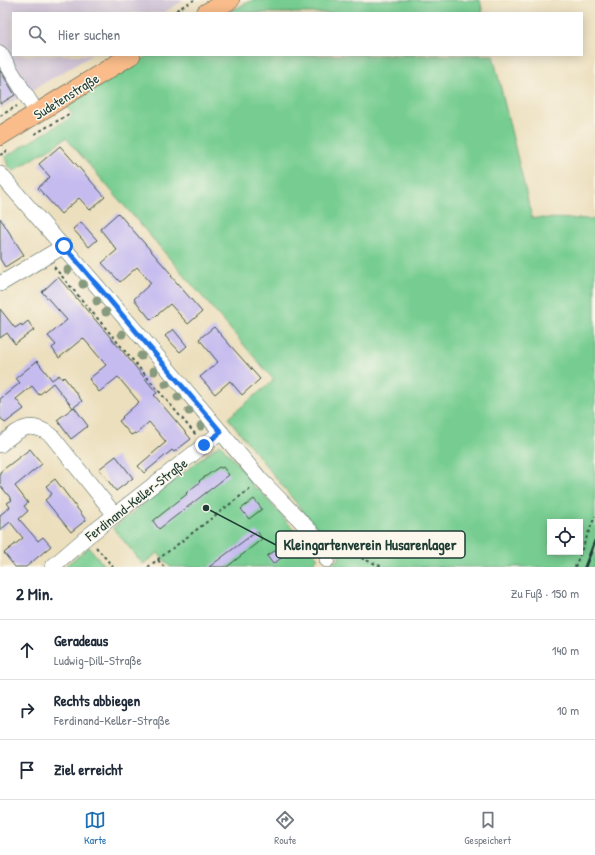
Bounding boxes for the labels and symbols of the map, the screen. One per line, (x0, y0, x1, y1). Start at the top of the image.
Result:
street label: Sudetenstraße (30, 68, 103, 124)
route start (55, 237, 73, 255)
route end (195, 436, 213, 454)
street label: Ferdinand-Keller-Straße (80, 453, 192, 546)
callout: Kleingartenverein Husarenlager (276, 531, 465, 558)
text: Kleingartenverein Husarenlager (284, 534, 457, 556)

